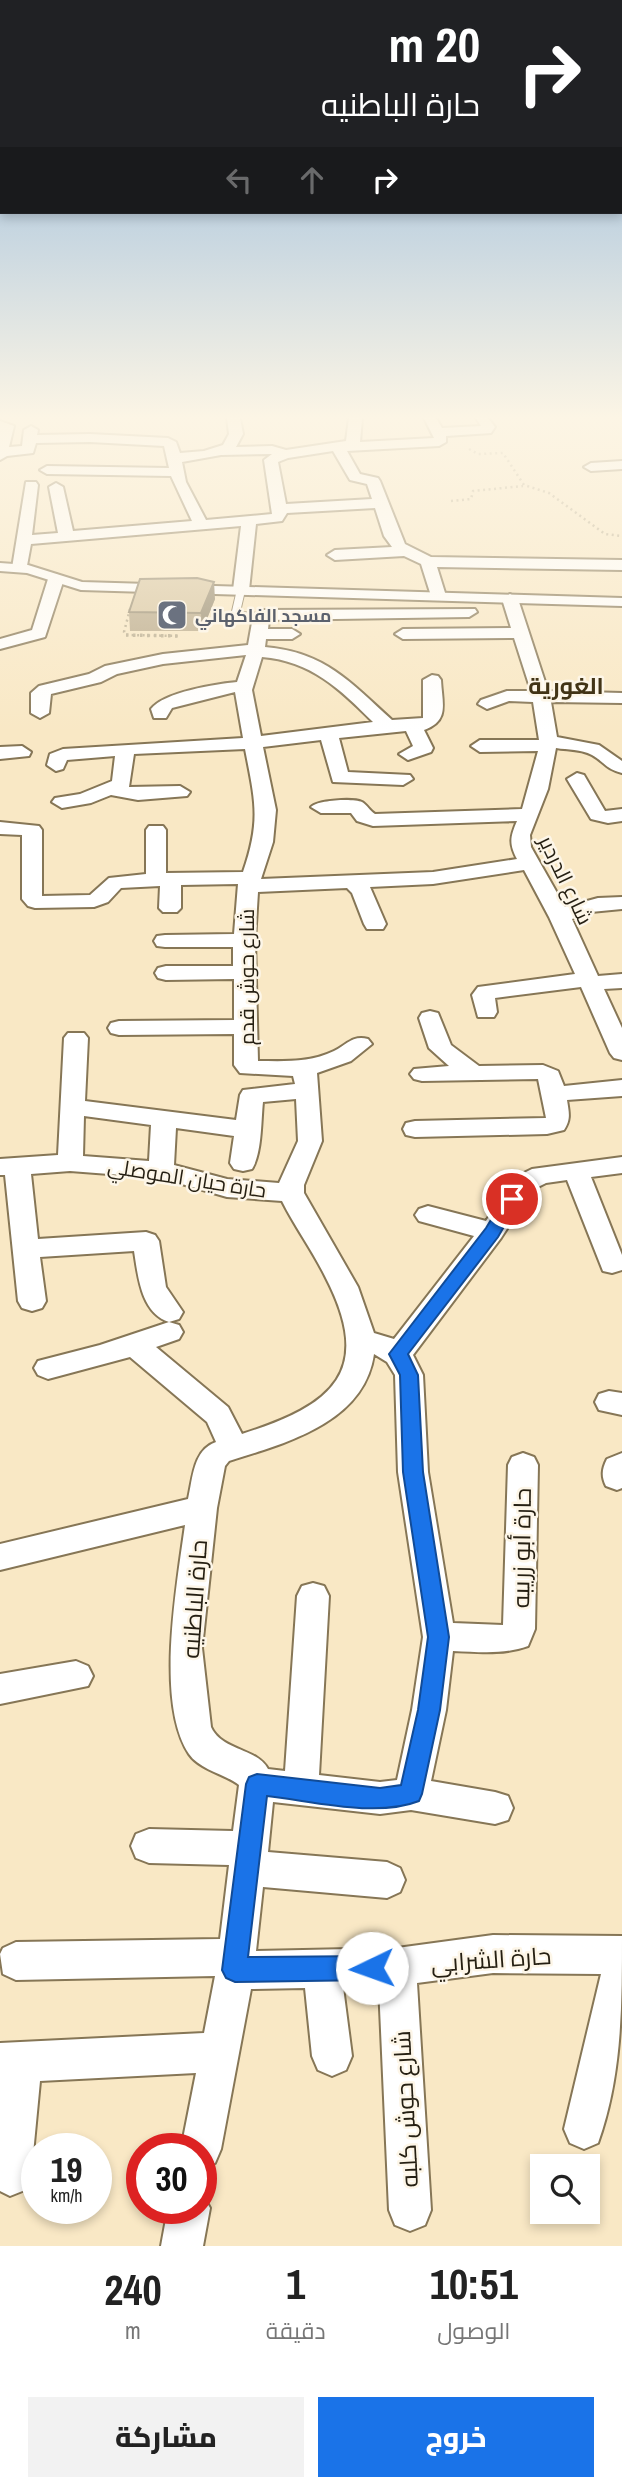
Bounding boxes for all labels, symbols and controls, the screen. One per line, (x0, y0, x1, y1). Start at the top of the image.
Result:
text: 20 m (388, 11, 480, 77)
icon: right (504, 28, 595, 119)
text: حارة الباطنيه (321, 83, 480, 126)
icon: left (220, 161, 258, 199)
icon: ahead (293, 161, 331, 199)
icon: right (366, 161, 404, 199)
mosque icon: مسجد الفاكهاني (155, 598, 189, 632)
place label: مسجد الفاكهاني (195, 603, 331, 631)
district label: الغورية (528, 670, 604, 701)
street label: شارع الدردير (532, 830, 600, 929)
street label: شارع حوش قدم (232, 909, 261, 1045)
street label: حارة حيان الموصلي (105, 1151, 268, 1207)
pin (482, 1169, 542, 1229)
icon: arrive (493, 1180, 531, 1218)
street label: حارة أبو زريبه (504, 1488, 538, 1608)
street label: حارة الباطنيه (174, 1538, 214, 1660)
position arrow (335, 1931, 409, 2005)
street label: حارة الشرابي (430, 1939, 553, 1983)
street label: شارع حوش كلبه (385, 2030, 426, 2188)
speed limit sign: 30 (126, 2133, 217, 2224)
text: 19 (51, 2146, 82, 2193)
map controls (530, 2154, 600, 2224)
button: search (530, 2154, 600, 2224)
text: km/h (51, 2183, 83, 2208)
text: 1 (286, 2256, 305, 2312)
text: 10:51 (430, 2256, 518, 2312)
text: 240 (104, 2262, 162, 2318)
text: m (125, 2315, 141, 2346)
text: دقيقة (266, 2315, 326, 2346)
text: الوصول (437, 2315, 510, 2346)
button: مشاركة (28, 2397, 304, 2477)
button: خروج (318, 2397, 594, 2477)

